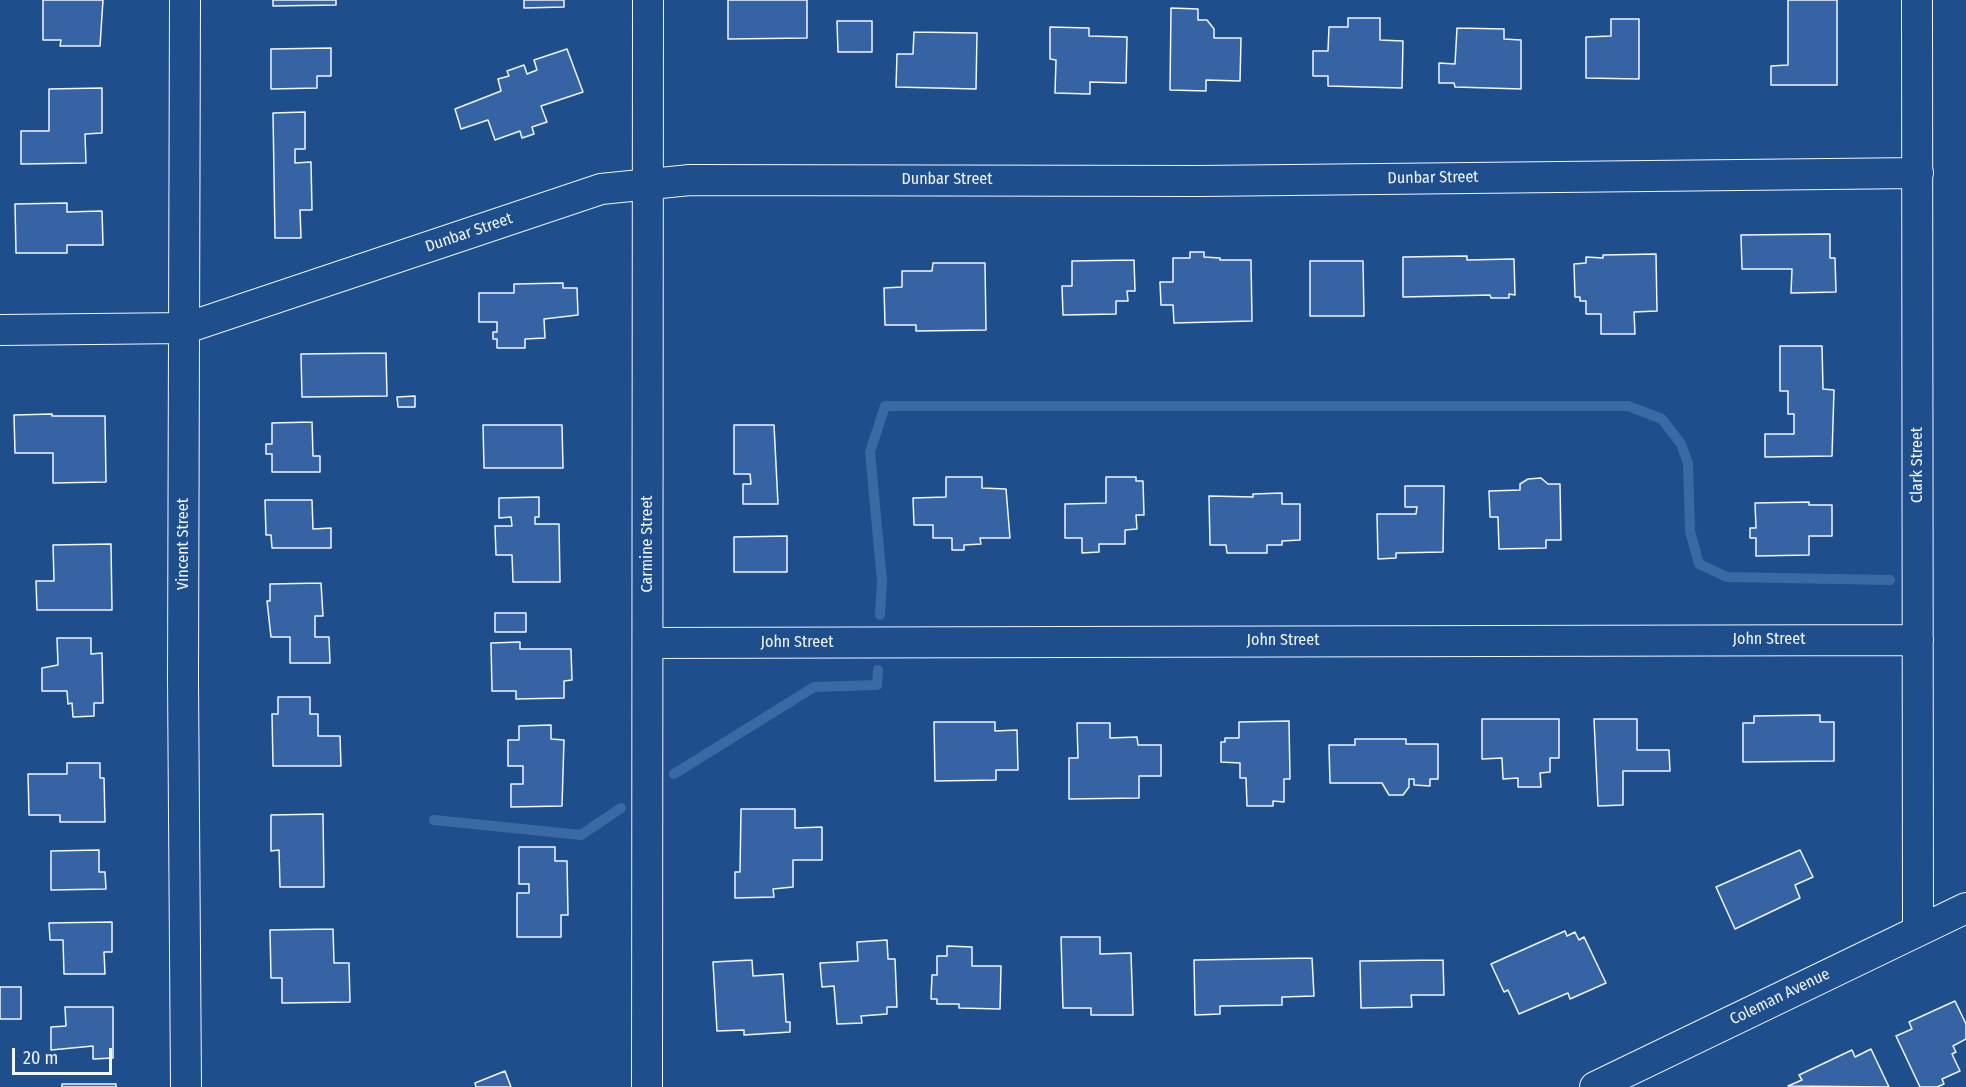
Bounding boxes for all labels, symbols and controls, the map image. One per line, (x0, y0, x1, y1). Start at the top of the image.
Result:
street label: Dunbar Street (1387, 168, 1479, 188)
street label: Dunbar Street (902, 170, 992, 190)
street label: Dunbar Street (423, 209, 515, 257)
street label: Clark Street (1908, 427, 1928, 503)
street label: Carmine Street (638, 495, 658, 593)
street label: Vincent Street (174, 498, 194, 590)
street label: John Street (1733, 630, 1805, 650)
street label: John Street (1247, 631, 1319, 651)
street label: John Street (761, 633, 833, 653)
street label: Coleman Avenue (1727, 965, 1833, 1029)
scale bar (15, 1036, 116, 1074)
text: 20 m (23, 1047, 58, 1069)

